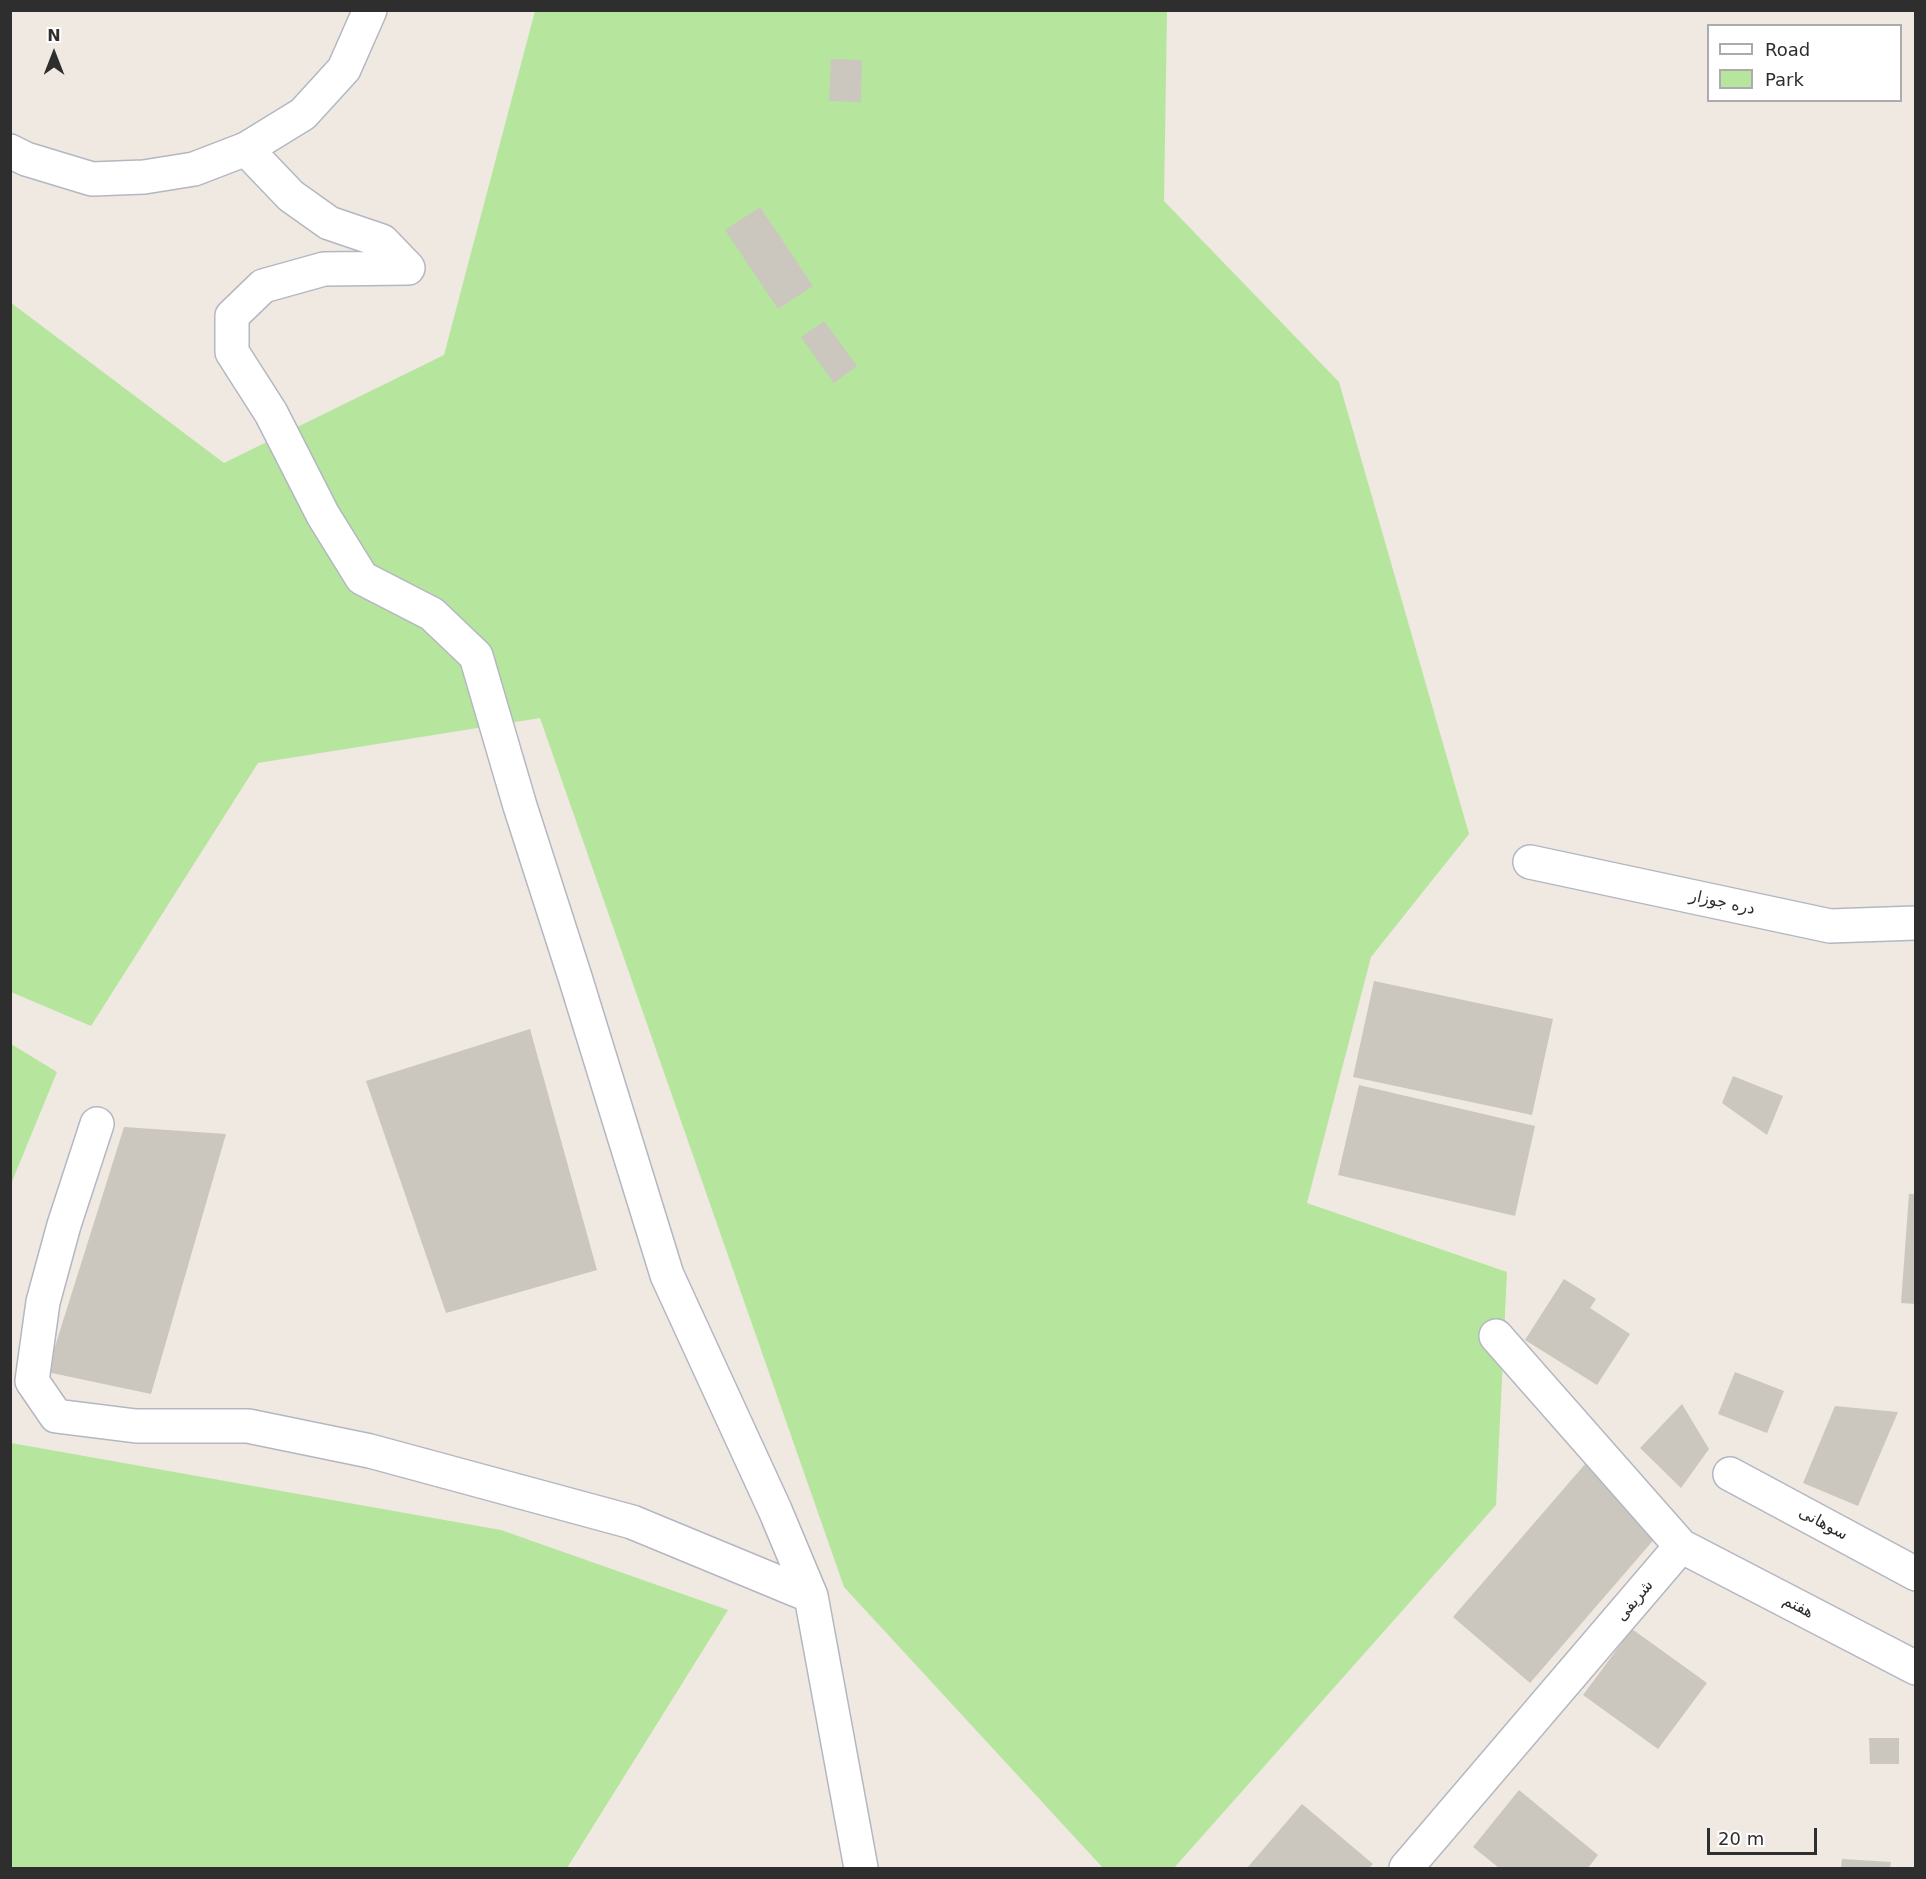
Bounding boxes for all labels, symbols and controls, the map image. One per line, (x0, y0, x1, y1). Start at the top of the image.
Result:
north arrow (24, 24, 84, 84)
legend (1707, 24, 1902, 102)
text: N (47, 26, 61, 45)
text: Road (1765, 39, 1810, 60)
text: Park (1765, 69, 1804, 90)
street label: دره جوزار (1688, 887, 1756, 919)
street label: سوهانی (1795, 1503, 1851, 1545)
street label: شریفی (1612, 1576, 1658, 1626)
street label: هفتم (1779, 1591, 1817, 1623)
scale bar (1710, 1816, 1820, 1854)
text: 20 m (1718, 1828, 1764, 1849)

